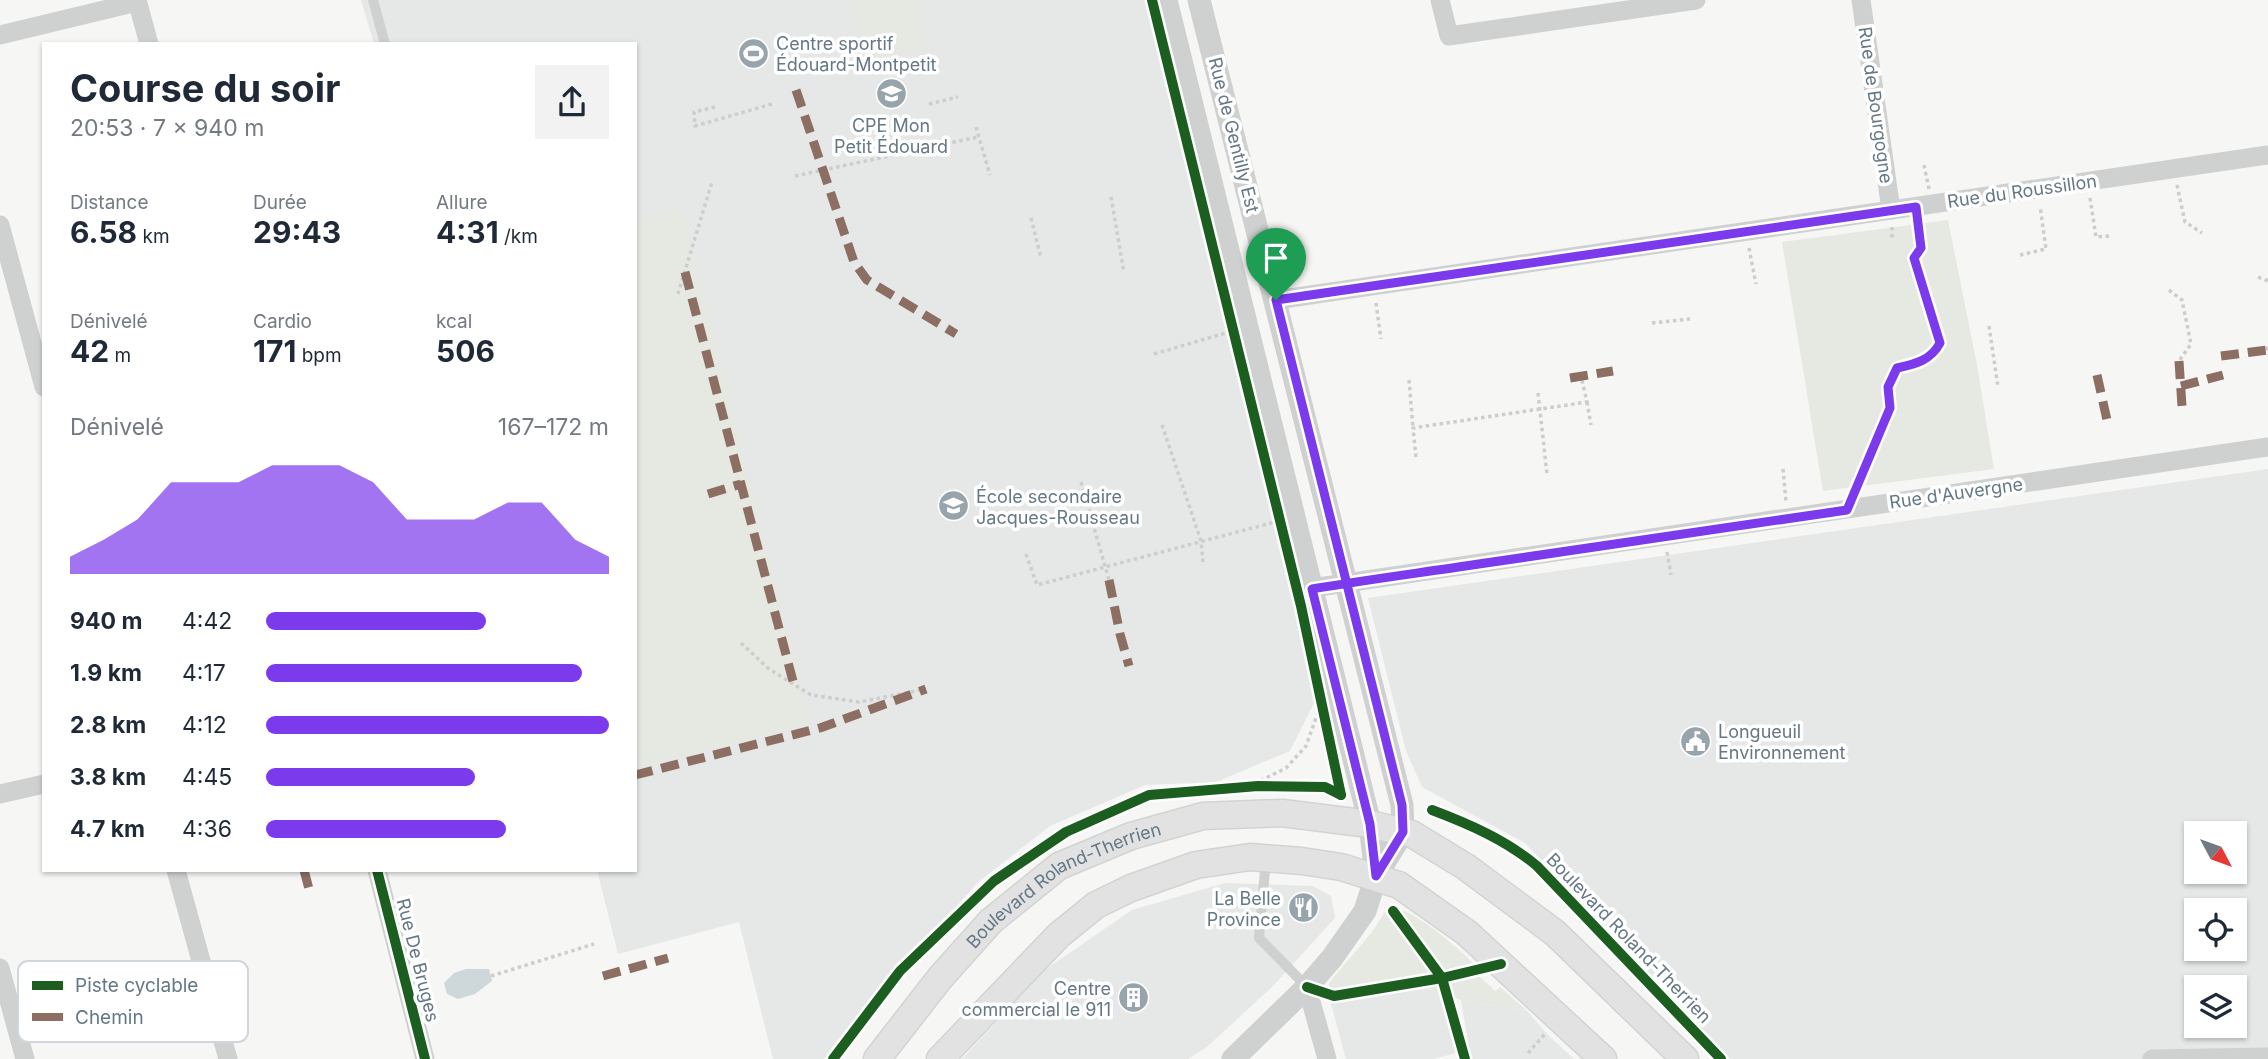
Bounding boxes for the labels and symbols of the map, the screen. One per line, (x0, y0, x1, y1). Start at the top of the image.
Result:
street label: Rue de Bourgogne (1855, 25, 1897, 185)
place label: Centre sportif Édouard-Montpetit (776, 33, 937, 75)
sports icon: Centre sportif Édouard-Montpetit (736, 36, 770, 70)
street label: Rue de Gentilly Est (1205, 55, 1263, 215)
school or university icon: CPE Mon Petit Édouard (874, 77, 908, 111)
place label: CPE Mon Petit Édouard (834, 115, 948, 157)
street label: Rue du Roussillon (1946, 170, 2098, 212)
pin (1246, 228, 1306, 300)
street label: Rue d'Auvergne (1888, 473, 2024, 513)
place label: École secondaire Jacques-Rousseau (976, 485, 1140, 528)
school or university icon: École secondaire Jacques-Rousseau (936, 489, 970, 523)
place label: Longueuil Environnement (1718, 721, 1846, 763)
public building icon: Longueuil Environnement (1678, 724, 1712, 758)
street label: Boulevard Roland-Therrien (962, 818, 1163, 952)
north arrow (2184, 821, 2247, 884)
street label: Boulevard Roland-Therrien (1542, 849, 1716, 1027)
place label: La Belle Province (1207, 888, 1281, 930)
restaurant icon: La Belle Province (1287, 891, 1321, 925)
street label: Rue De Bruges (393, 896, 443, 1024)
legend (18, 961, 248, 1042)
text: Piste cyclable (75, 974, 198, 997)
place label: Centre commercial le 911 (962, 978, 1111, 1020)
building icon: Centre commercial le 911 (1117, 981, 1151, 1015)
text: Chemin (75, 1006, 144, 1029)

